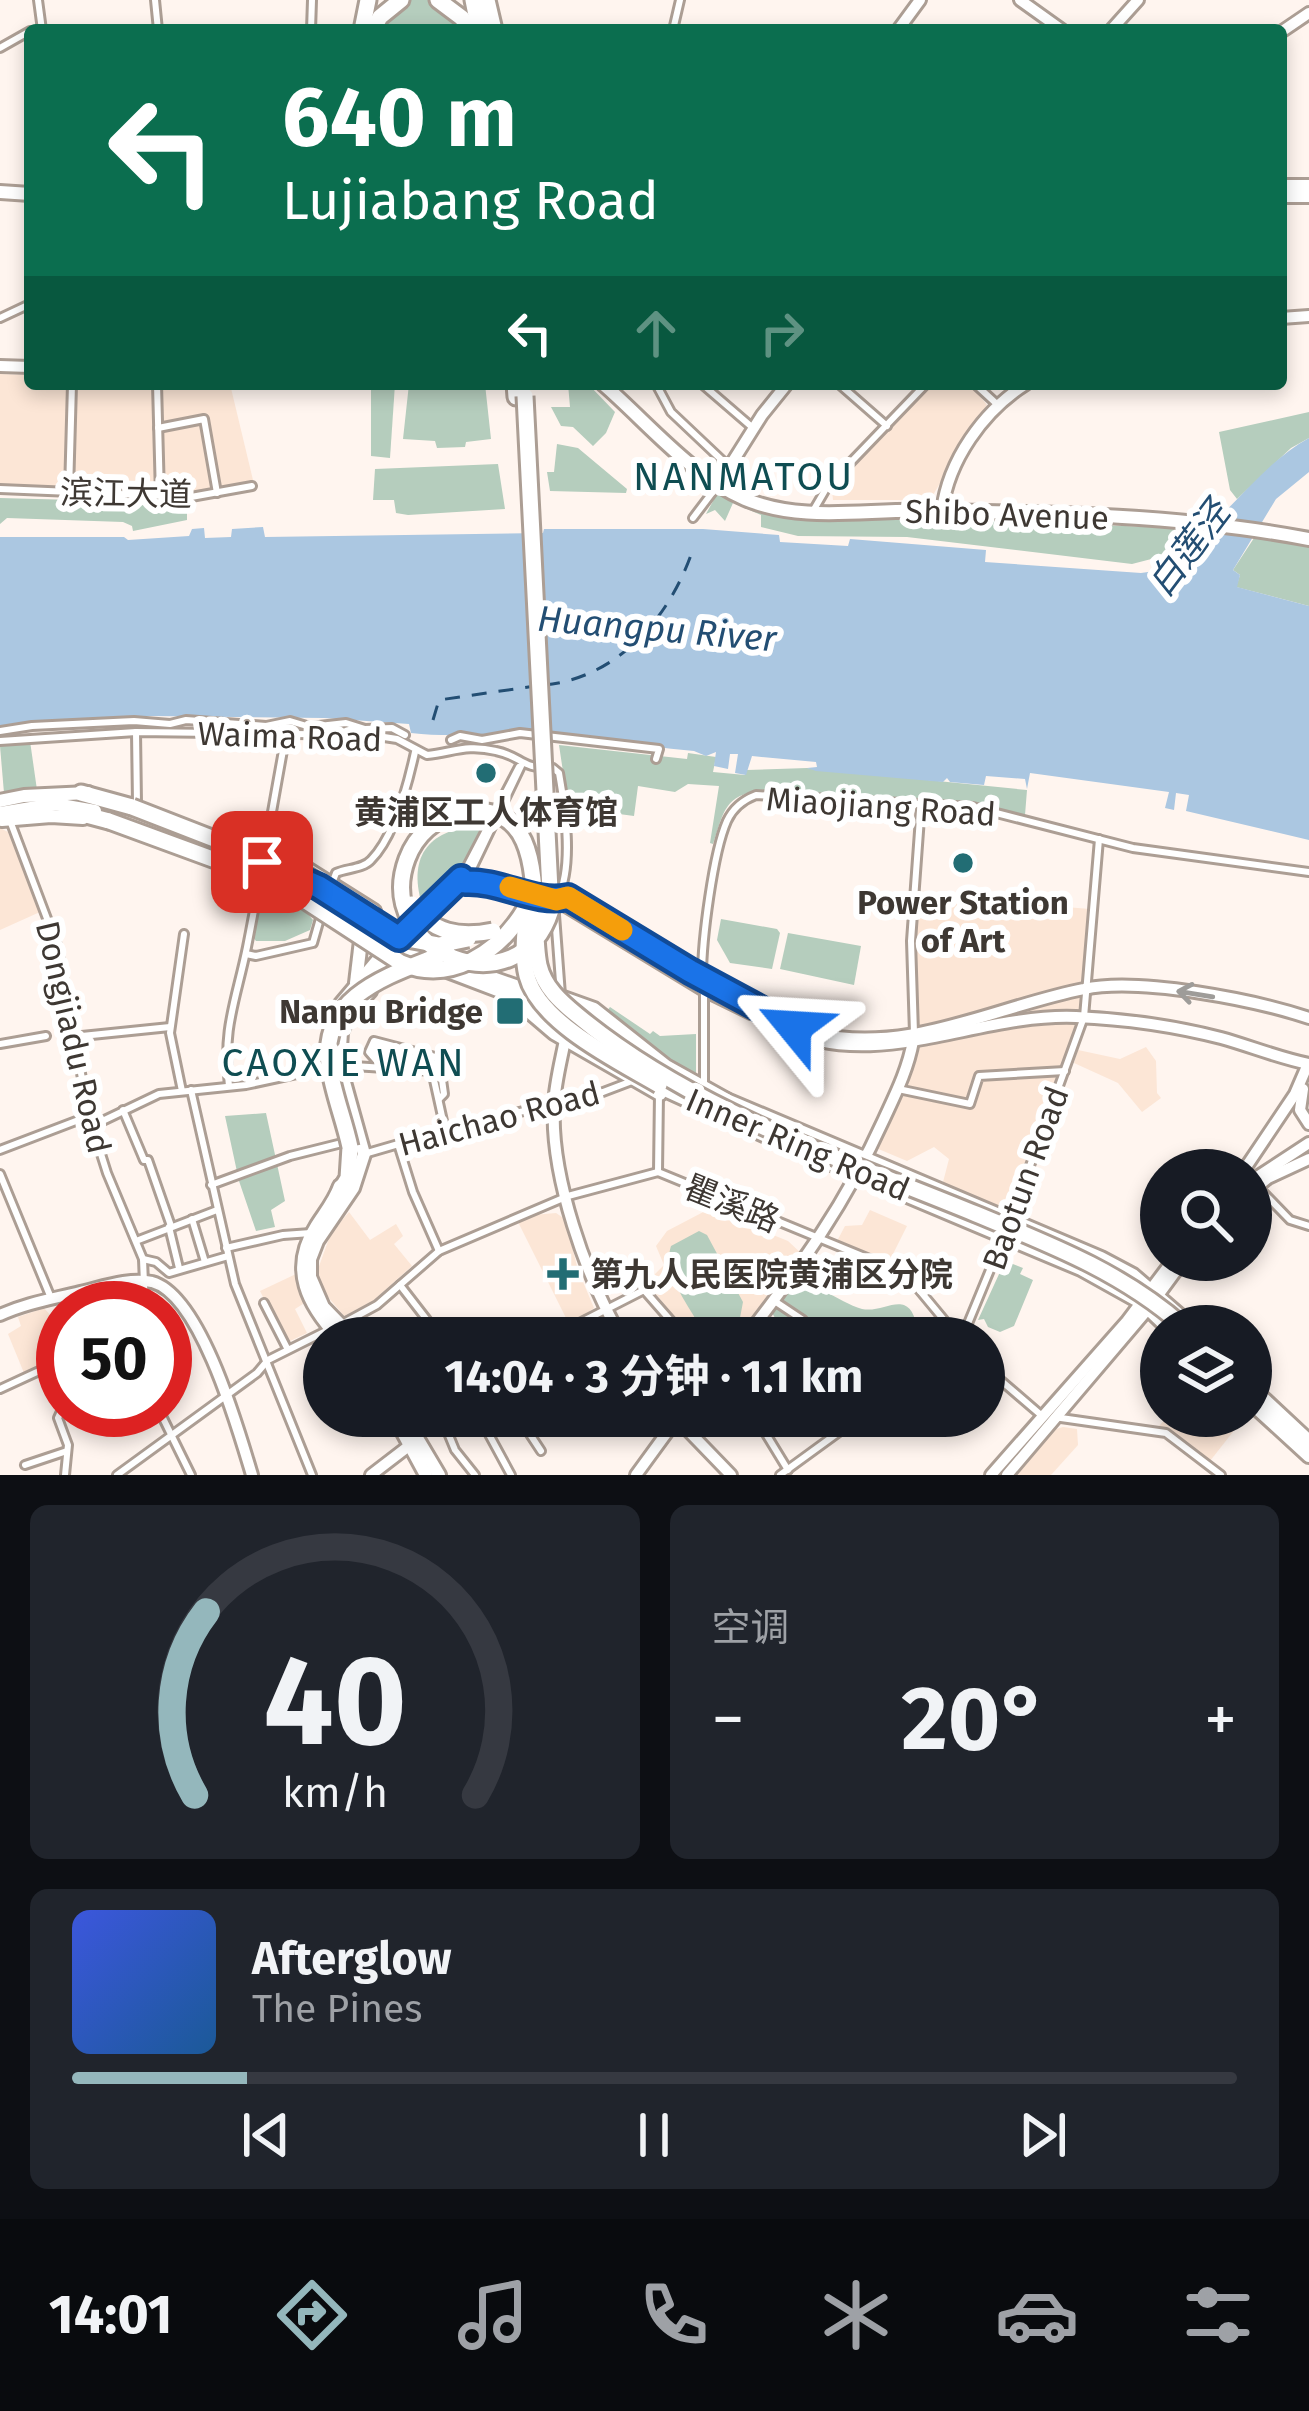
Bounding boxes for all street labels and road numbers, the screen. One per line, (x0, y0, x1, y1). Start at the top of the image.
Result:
street label: 滨江大道 (60, 473, 192, 515)
street label: Shibo Avenue (904, 491, 1109, 539)
street label: Waima Road (197, 714, 383, 760)
street label: Miaojiang Road (765, 779, 997, 835)
street label: Dongjiadu Road (27, 917, 119, 1157)
street label: Haichao Road (394, 1073, 604, 1165)
street label: Inner Ring Road (680, 1080, 915, 1210)
street label: Baotun Road (974, 1081, 1078, 1276)
street label: 瞿溪路 (678, 1167, 785, 1241)

